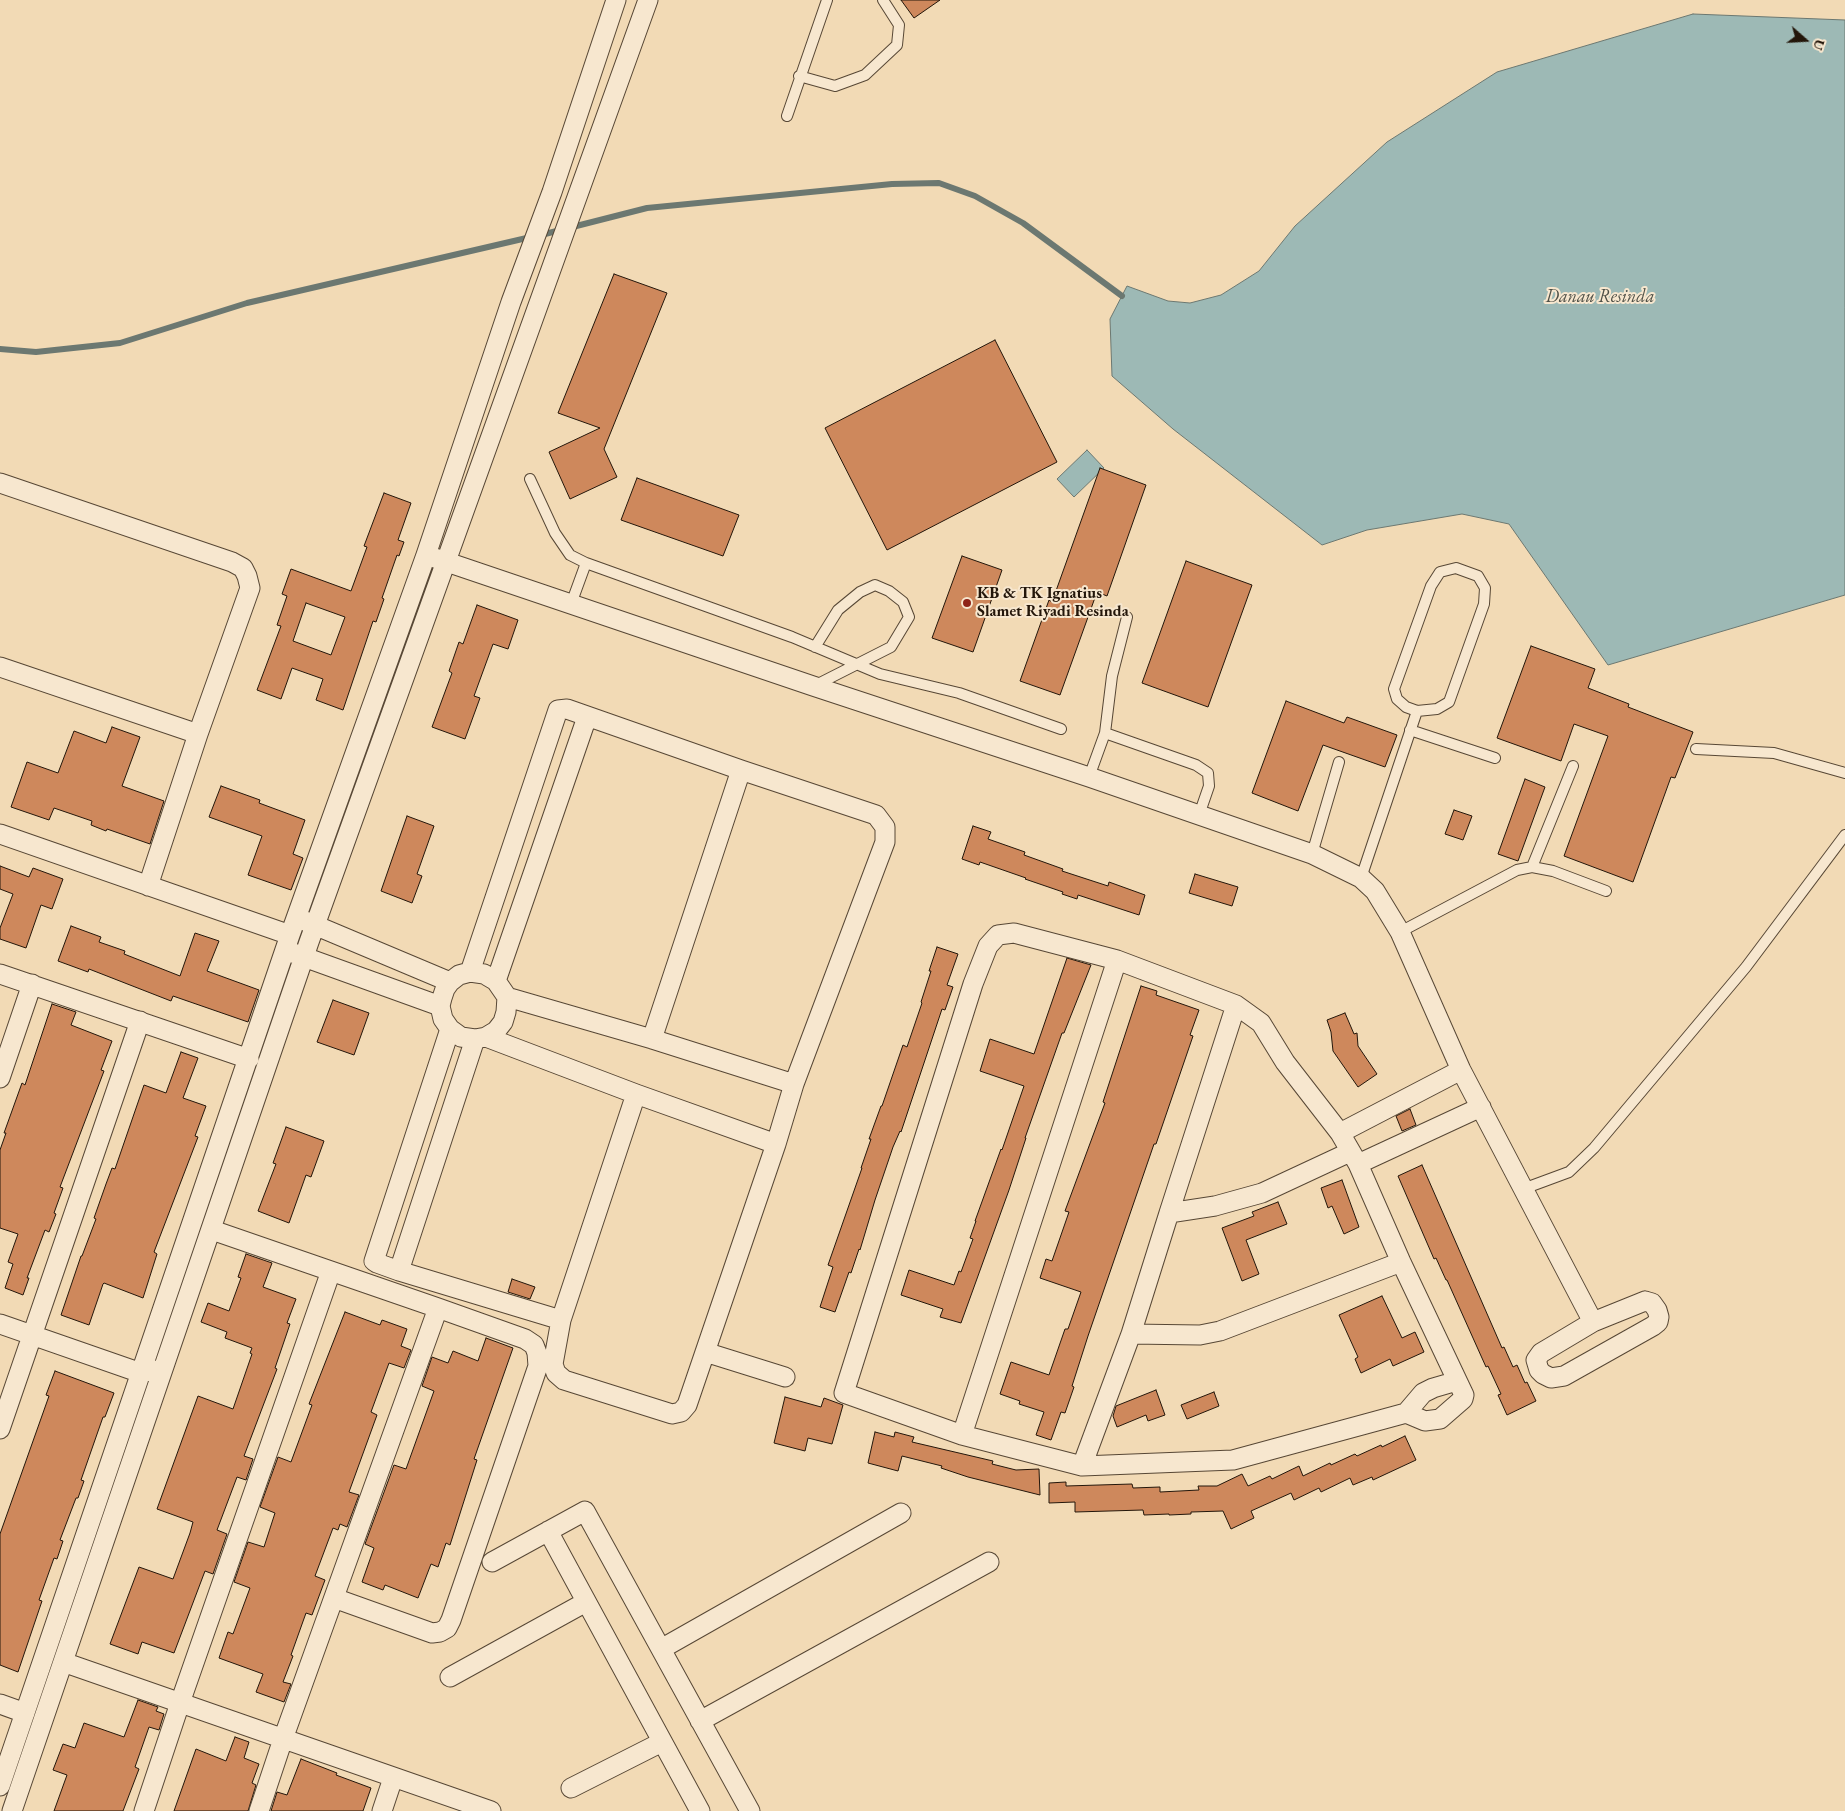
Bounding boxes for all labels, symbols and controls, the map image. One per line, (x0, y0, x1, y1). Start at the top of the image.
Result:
north arrow (1780, 15, 1830, 65)
text: U (1809, 37, 1829, 53)
water label: Danau Resinda (1546, 286, 1654, 308)
place label: KB & TK Ignatius Slamet Riyadi Resinda (977, 584, 1129, 622)
marker: KB & TK Ignatius Slamet Riyadi Resinda (961, 597, 973, 609)

